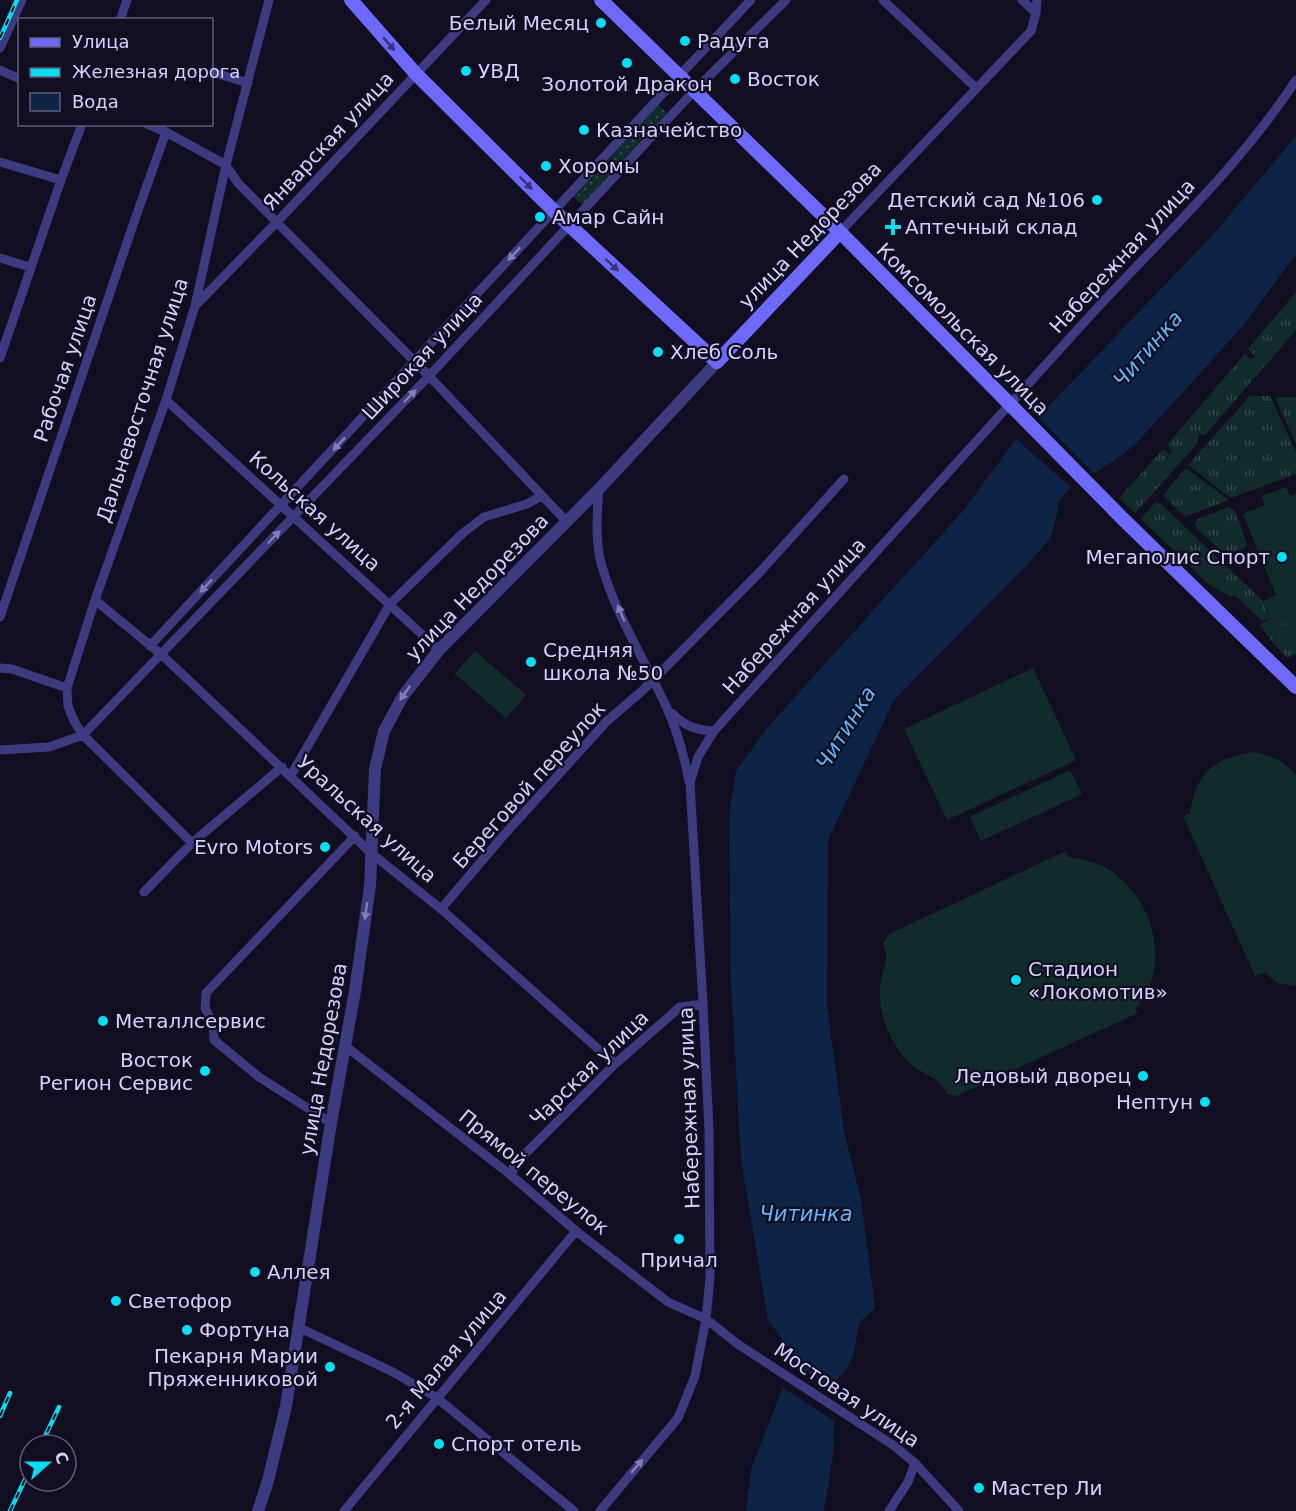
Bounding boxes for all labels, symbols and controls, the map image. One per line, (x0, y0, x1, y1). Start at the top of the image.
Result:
place label: Белый Месяц (449, 11, 589, 35)
marker: Белый Месяц (594, 16, 608, 30)
legend (18, 18, 213, 126)
place label: Радуга (697, 29, 770, 53)
text: Улица (72, 31, 129, 52)
marker: Радуга (678, 34, 692, 48)
one-way arrow (382, 36, 395, 51)
marker: Золотой Дракон (620, 56, 634, 70)
place label: УВД (478, 59, 520, 83)
text: Железная дорога (72, 61, 240, 82)
marker: УВД (459, 64, 473, 78)
street label: Январская улица (258, 67, 398, 215)
place label: Восток (747, 67, 820, 91)
place label: Золотой Дракон (541, 72, 713, 96)
marker: Восток (728, 72, 742, 86)
text: Вода (72, 91, 119, 112)
place label: Казначейство (596, 118, 742, 142)
marker: Казначейство (577, 123, 591, 137)
place label: Хоромы (558, 154, 640, 178)
street label: улица Недорезова (734, 156, 886, 314)
marker: Хоромы (539, 159, 553, 173)
street label: Набережная улица (1044, 174, 1200, 338)
one-way arrow (518, 176, 532, 190)
place label: Детский сад №106 (888, 188, 1085, 212)
marker: Детский сад №106 (1090, 193, 1104, 207)
place label: Амар Сайн (552, 205, 664, 229)
marker: Амар Сайн (533, 210, 547, 224)
place label: Аптечный склад (905, 215, 1078, 239)
marker: Аптечный склад (886, 220, 900, 234)
street label: Комсомольская улица (872, 238, 1054, 420)
one-way arrow (507, 247, 521, 262)
one-way arrow (605, 258, 620, 272)
street label: Дальневосточная улица (91, 275, 193, 525)
street label: Широкая улица (357, 287, 487, 425)
street label: Рабочая улица (28, 291, 102, 445)
water label: Читинка (1108, 306, 1188, 392)
place label: Хлеб Соль (670, 340, 778, 364)
marker: Хлеб Соль (651, 345, 665, 359)
one-way arrow (402, 390, 416, 404)
one-way arrow (332, 436, 346, 451)
street label: Кольская улица (244, 446, 386, 576)
street label: улица Недорезова (401, 508, 553, 666)
one-way arrow (267, 530, 281, 544)
street label: Набережная улица (717, 533, 871, 699)
place label: Мегаполис Спорт (1086, 545, 1270, 569)
marker: Мегаполис Спорт (1275, 550, 1289, 564)
one-way arrow (199, 579, 213, 594)
one-way arrow (616, 603, 626, 621)
place label: Средняя школа №50 (543, 638, 663, 685)
marker: Средняя школа №50 (524, 655, 538, 669)
water label: Читинка (811, 682, 881, 774)
one-way arrow (399, 685, 411, 701)
street label: Береговой переулок (448, 697, 610, 873)
street label: Уральская улица (292, 750, 442, 888)
place label: Evro Motors (194, 835, 313, 859)
marker: Evro Motors (318, 840, 332, 854)
one-way arrow (362, 901, 371, 920)
place label: Стадион «Локомотив» (1028, 957, 1168, 1004)
street label: улица Недорезова (294, 961, 352, 1157)
marker: Стадион «Локомотив» (1009, 973, 1023, 987)
street label: Чарская улица (525, 1005, 653, 1131)
street label: Набережная улица (673, 1007, 705, 1209)
place label: Металлсервис (115, 1009, 266, 1033)
marker: Металлсервис (96, 1014, 110, 1028)
place label: Восток Регион Сервис (39, 1048, 193, 1095)
marker: Восток Регион Сервис (198, 1064, 212, 1078)
place label: Ледовый дворец (954, 1064, 1131, 1088)
marker: Ледовый дворец (1136, 1069, 1150, 1083)
place label: Нептун (1116, 1090, 1193, 1114)
marker: Нептун (1198, 1095, 1212, 1109)
street label: Прямой переулок (454, 1104, 614, 1240)
water label: Читинка (759, 1202, 853, 1226)
marker: Причал (672, 1232, 686, 1246)
place label: Причал (640, 1248, 718, 1272)
place label: Аллея (267, 1260, 331, 1284)
marker: Аллея (248, 1265, 262, 1279)
street label: 2-я Малая улица (381, 1284, 511, 1434)
place label: Светофор (128, 1289, 232, 1313)
marker: Светофор (109, 1294, 123, 1308)
place label: Фортуна (199, 1318, 290, 1342)
marker: Фортуна (180, 1323, 194, 1337)
street label: Мостовая улица (770, 1337, 924, 1453)
place label: Пекарня Марии Пряженниковой (147, 1344, 318, 1391)
marker: Пекарня Марии Пряженниковой (323, 1360, 337, 1374)
place label: Спорт отель (451, 1432, 582, 1456)
north arrow (18, 1433, 78, 1493)
marker: Спорт отель (432, 1437, 446, 1451)
text: С (51, 1449, 73, 1467)
one-way arrow (631, 1458, 644, 1474)
place label: Мастер Ли (991, 1476, 1103, 1500)
marker: Мастер Ли (972, 1481, 986, 1495)

